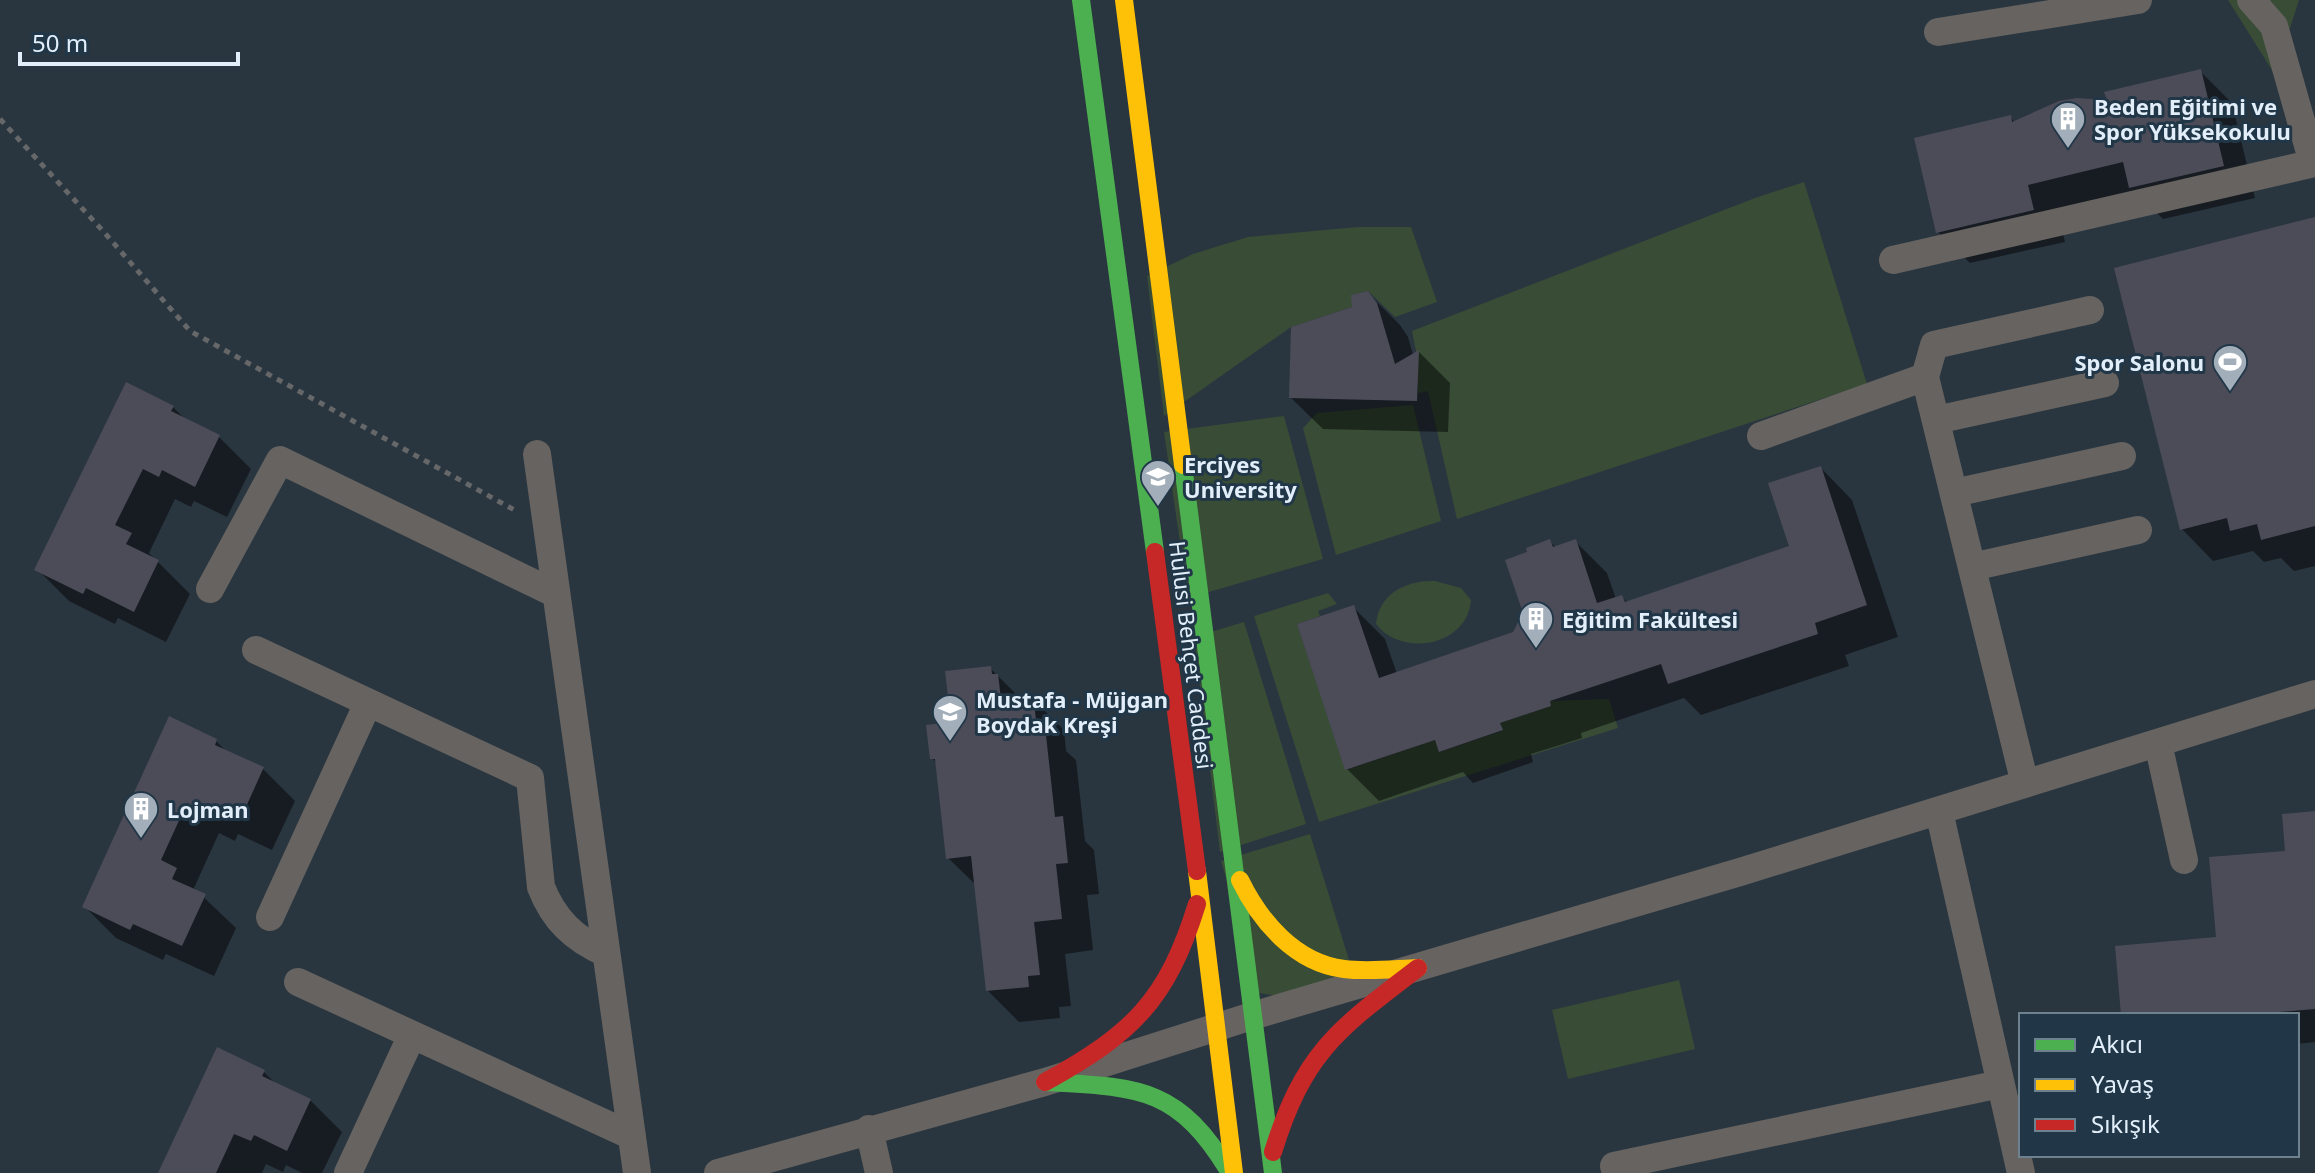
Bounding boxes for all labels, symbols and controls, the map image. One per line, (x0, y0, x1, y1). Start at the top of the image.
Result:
scale bar (20, 16, 238, 66)
text: 50 m (32, 26, 88, 59)
place label: Beden Eğitimi ve Spor Yüksekokulu (2094, 91, 2291, 146)
building icon: Beden Eğitimi ve Spor Yüksekokulu (2049, 100, 2087, 150)
sports icon: Spor Salonu (2211, 343, 2249, 393)
place label: Spor Salonu (2074, 347, 2204, 377)
place label: Erciyes University (1184, 449, 1297, 504)
school or university icon: Erciyes University (1139, 458, 1177, 508)
street label: Hulusi Behçet Caddesi (1163, 539, 1221, 771)
building icon: Eğitim Fakültesi (1517, 600, 1555, 650)
place label: Eğitim Fakültesi (1562, 604, 1738, 634)
place label: Mustafa - Müjgan Boydak Kreşi (976, 684, 1168, 739)
school or university icon: Mustafa - Müjgan Boydak Kreşi (931, 693, 969, 743)
building icon: Lojman (122, 790, 160, 840)
place label: Lojman (167, 794, 249, 824)
legend (2019, 1013, 2299, 1157)
text: Akıcı (2091, 1027, 2143, 1060)
text: Yavaş (2091, 1067, 2154, 1100)
text: Sıkışık (2091, 1107, 2160, 1140)

